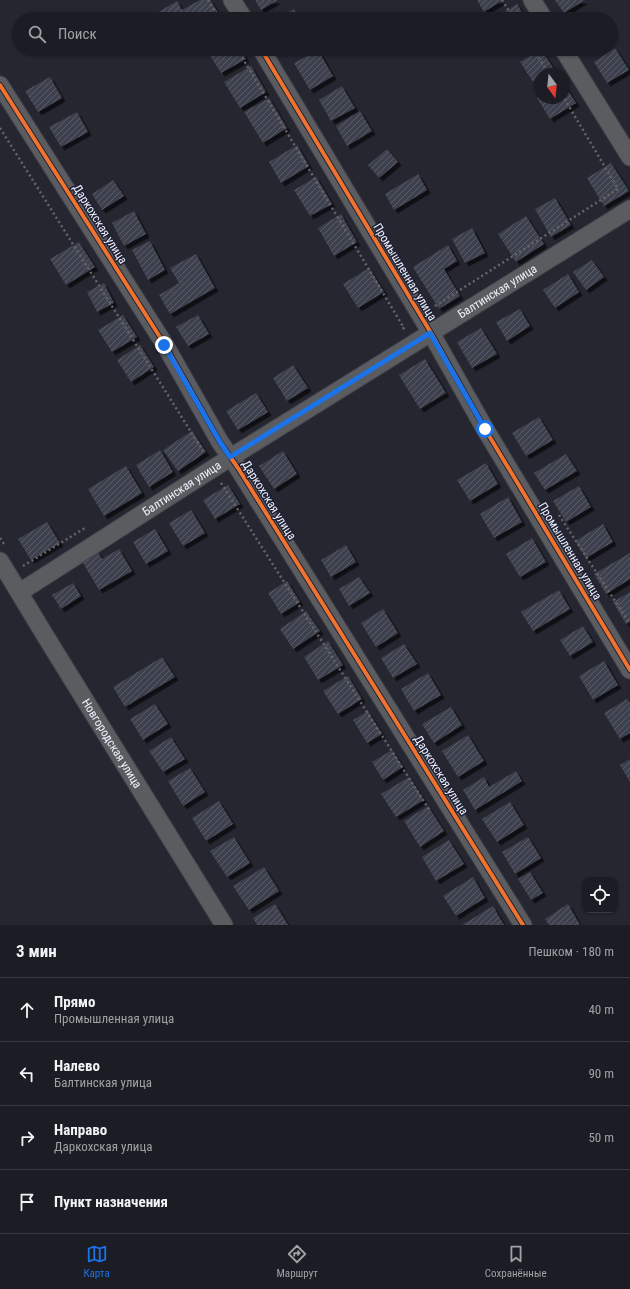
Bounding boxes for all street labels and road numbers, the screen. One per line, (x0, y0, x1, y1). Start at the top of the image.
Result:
street label: Даркохская улица (70, 182, 130, 266)
street label: Промышленная улица (370, 221, 440, 323)
street label: Балтинская улица (455, 262, 540, 321)
street label: Балтинская улица (140, 458, 224, 519)
street label: Даркохская улица (239, 458, 299, 542)
street label: Промышленная улица (535, 500, 605, 602)
street label: Новгородская улица (79, 696, 145, 791)
street label: Даркохская улица (411, 733, 471, 817)

